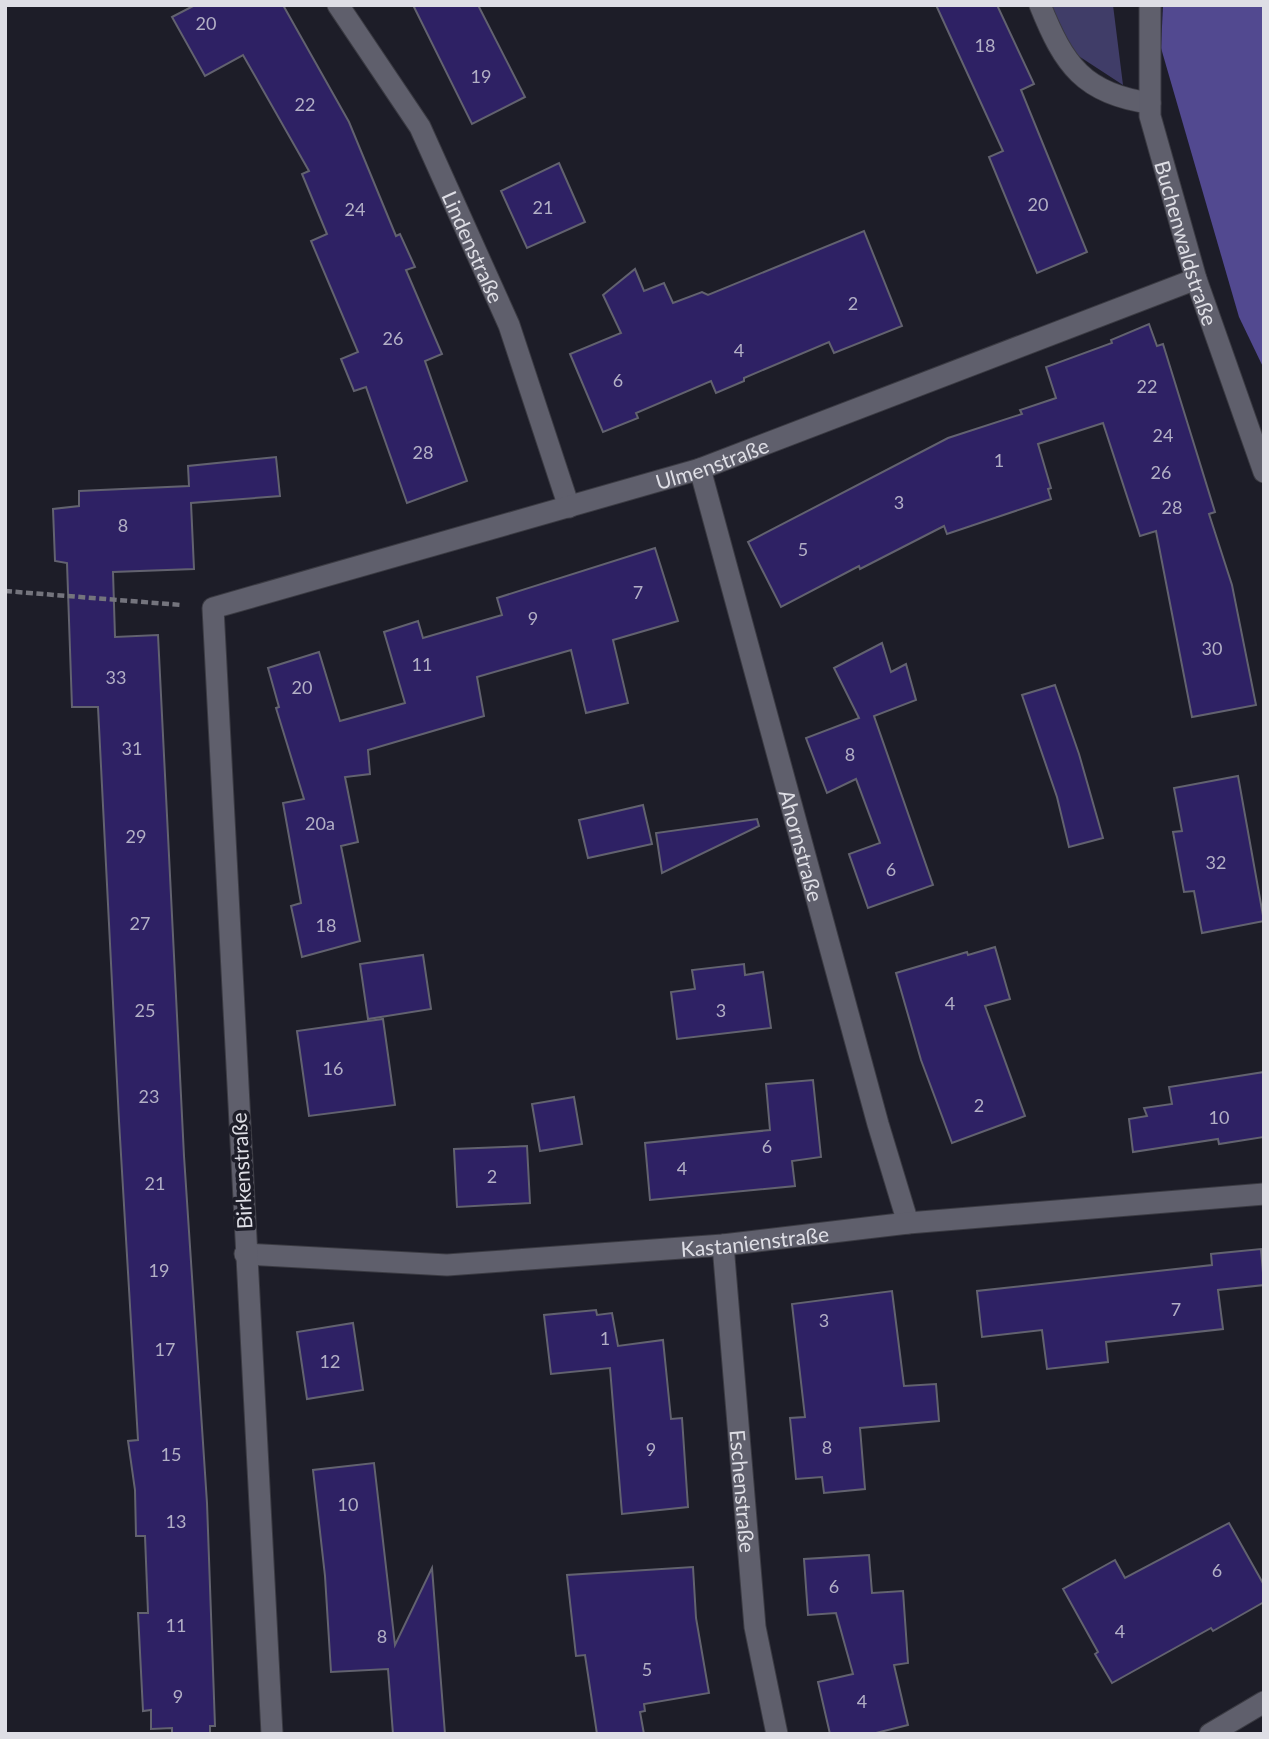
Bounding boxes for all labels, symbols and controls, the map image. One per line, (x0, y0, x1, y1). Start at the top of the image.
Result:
house number: 20 (196, 12, 216, 34)
house number: 18 (975, 34, 995, 56)
house number: 19 (471, 65, 491, 87)
house number: 22 (295, 93, 315, 115)
street label: Buchenwaldstraße (1151, 157, 1224, 329)
street label: Lindenstraße (438, 187, 510, 306)
house number: 20 (1028, 193, 1048, 215)
house number: 21 (533, 196, 553, 218)
house number: 24 (345, 198, 365, 220)
house number: 2 (848, 292, 858, 314)
house number: 26 (383, 327, 403, 349)
house number: 4 (734, 339, 744, 361)
house number: 6 (613, 369, 623, 391)
house number: 22 (1137, 375, 1157, 397)
house number: 24 (1153, 424, 1173, 446)
street label: Ulmenstraße (652, 432, 772, 494)
house number: 28 (413, 441, 433, 463)
house number: 1 (994, 449, 1004, 471)
house number: 26 (1151, 461, 1171, 483)
house number: 3 (894, 491, 904, 513)
house number: 28 (1162, 496, 1182, 518)
house number: 8 (118, 514, 128, 536)
house number: 5 (798, 538, 808, 560)
house number: 7 (633, 581, 643, 603)
house number: 9 (528, 607, 538, 629)
house number: 30 (1202, 637, 1222, 659)
house number: 11 (412, 653, 432, 675)
house number: 33 (106, 666, 126, 688)
house number: 20 (292, 676, 312, 698)
house number: 31 (122, 737, 142, 759)
house number: 8 (845, 743, 855, 765)
street label: Ahornstraße (775, 787, 829, 904)
house number: 20a (305, 812, 335, 834)
house number: 29 (126, 825, 146, 847)
house number: 32 (1206, 851, 1226, 873)
house number: 6 (886, 858, 896, 880)
house number: 27 (130, 912, 150, 934)
house number: 18 (316, 914, 336, 936)
house number: 4 (945, 992, 955, 1014)
house number: 25 (135, 999, 155, 1021)
house number: 3 (716, 999, 726, 1021)
house number: 16 (323, 1057, 343, 1079)
house number: 23 (139, 1085, 159, 1107)
house number: 2 (974, 1094, 984, 1116)
house number: 10 (1209, 1106, 1229, 1128)
street label: Birkenstraße (225, 1112, 257, 1230)
house number: 6 (762, 1135, 772, 1157)
house number: 4 (677, 1157, 687, 1179)
house number: 2 (487, 1165, 497, 1187)
house number: 21 (145, 1172, 165, 1194)
street label: Kastanienstraße (680, 1220, 830, 1261)
house number: 19 (149, 1259, 169, 1281)
house number: 7 (1171, 1298, 1181, 1320)
house number: 3 (819, 1309, 829, 1331)
house number: 1 (600, 1327, 610, 1349)
house number: 17 (155, 1338, 175, 1360)
house number: 12 (320, 1350, 340, 1372)
street label: Eschenstraße (726, 1429, 761, 1554)
house number: 8 (822, 1436, 832, 1458)
house number: 9 (646, 1438, 656, 1460)
house number: 15 (161, 1443, 181, 1465)
house number: 10 (338, 1493, 358, 1515)
house number: 13 (166, 1510, 186, 1532)
house number: 6 (1212, 1559, 1222, 1581)
house number: 6 (829, 1575, 839, 1597)
house number: 11 (166, 1614, 186, 1636)
house number: 4 (1115, 1620, 1125, 1642)
house number: 8 (377, 1625, 387, 1647)
house number: 5 (642, 1658, 652, 1680)
house number: 9 (173, 1685, 183, 1707)
house number: 4 (857, 1690, 867, 1712)

